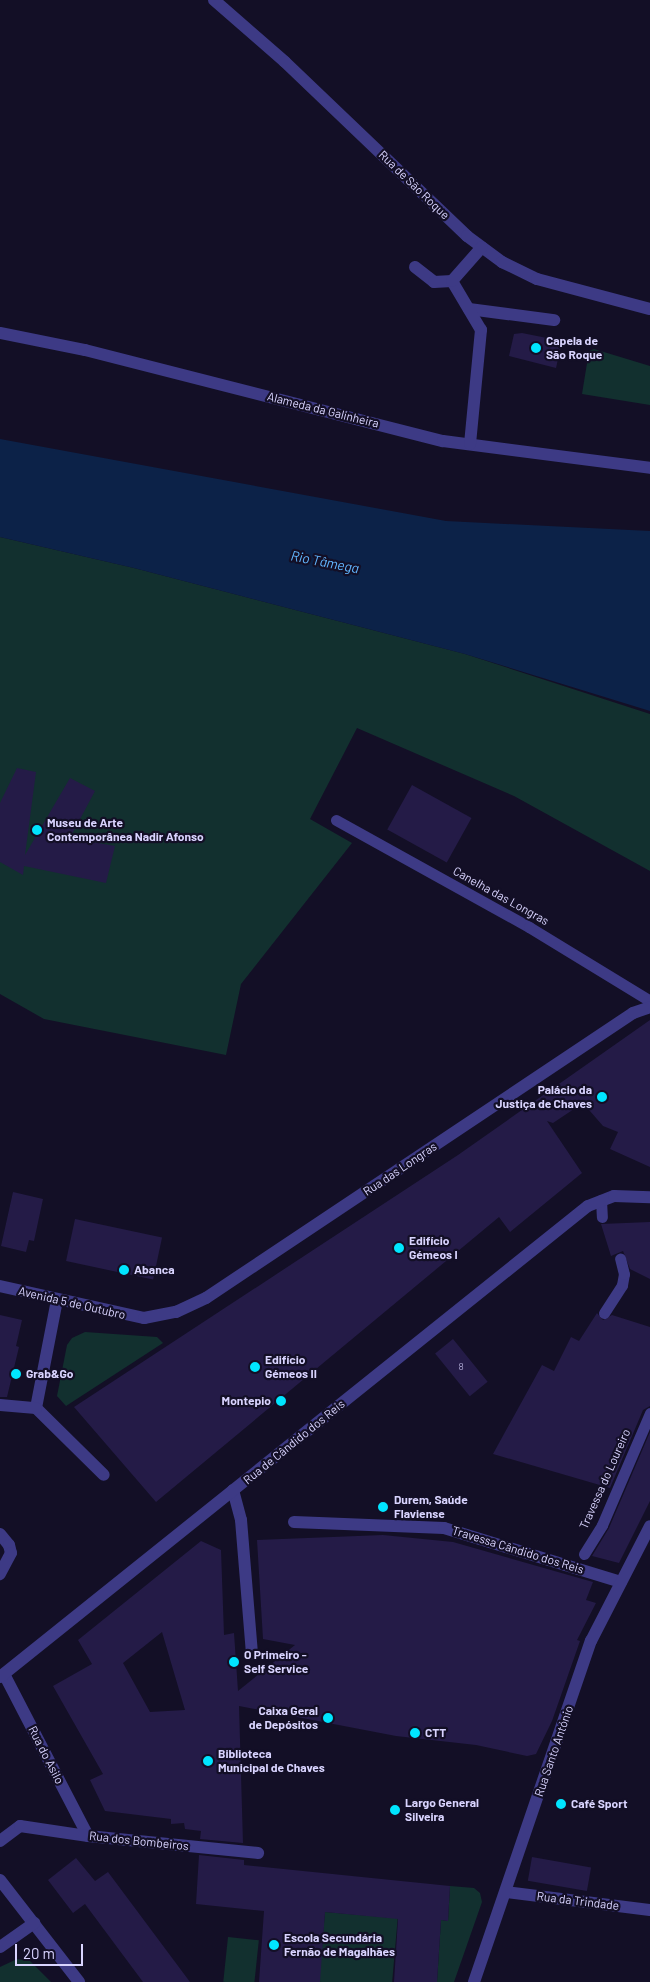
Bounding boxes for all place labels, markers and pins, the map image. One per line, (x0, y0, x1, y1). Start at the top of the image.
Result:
place label: Capela de São Roque (546, 334, 602, 362)
marker: Capela de São Roque (530, 342, 542, 354)
place label: Museu de Arte Contemporânea Nadir Afonso (47, 816, 204, 844)
marker: Museu de Arte Contemporânea Nadir Afonso (31, 824, 43, 836)
place label: Palácio da Justiça de Chaves (496, 1083, 592, 1111)
marker: Palácio da Justiça de Chaves (596, 1091, 608, 1103)
place label: Edifício Gémeos I (409, 1234, 458, 1262)
marker: Edifício Gémeos I (393, 1242, 405, 1254)
place label: Abanca (134, 1263, 174, 1277)
marker: Abanca (118, 1264, 130, 1276)
place label: Edifício Gémeos II (265, 1353, 317, 1381)
marker: Edifício Gémeos II (249, 1361, 261, 1373)
place label: Grab&Go (26, 1367, 73, 1381)
marker: Grab&Go (10, 1368, 22, 1380)
place label: Montepio (222, 1394, 271, 1408)
marker: Montepio (275, 1395, 287, 1407)
place label: Durem, Saúde Flaviense (394, 1493, 468, 1521)
marker: Durem, Saúde Flaviense (376, 1500, 390, 1514)
place label: O Primeiro - Self Service (244, 1648, 308, 1676)
marker: O Primeiro - Self Service (228, 1656, 240, 1668)
place label: Caixa Geral de Depósitos (249, 1704, 318, 1732)
marker: Caixa Geral de Depósitos (322, 1712, 334, 1724)
place label: CTT (425, 1726, 446, 1740)
marker: CTT (409, 1727, 421, 1739)
place label: Biblioteca Municipal de Chaves (218, 1747, 325, 1775)
marker: Biblioteca Municipal de Chaves (202, 1755, 214, 1767)
place label: Largo General Silveira (405, 1796, 479, 1824)
place label: Café Sport (571, 1797, 627, 1811)
marker: Café Sport (555, 1798, 567, 1810)
marker: Largo General Silveira (389, 1804, 401, 1816)
place label: Escola Secundária Fernão de Magalhães (284, 1931, 395, 1959)
marker: Escola Secundária Fernão de Magalhães (268, 1939, 280, 1951)

